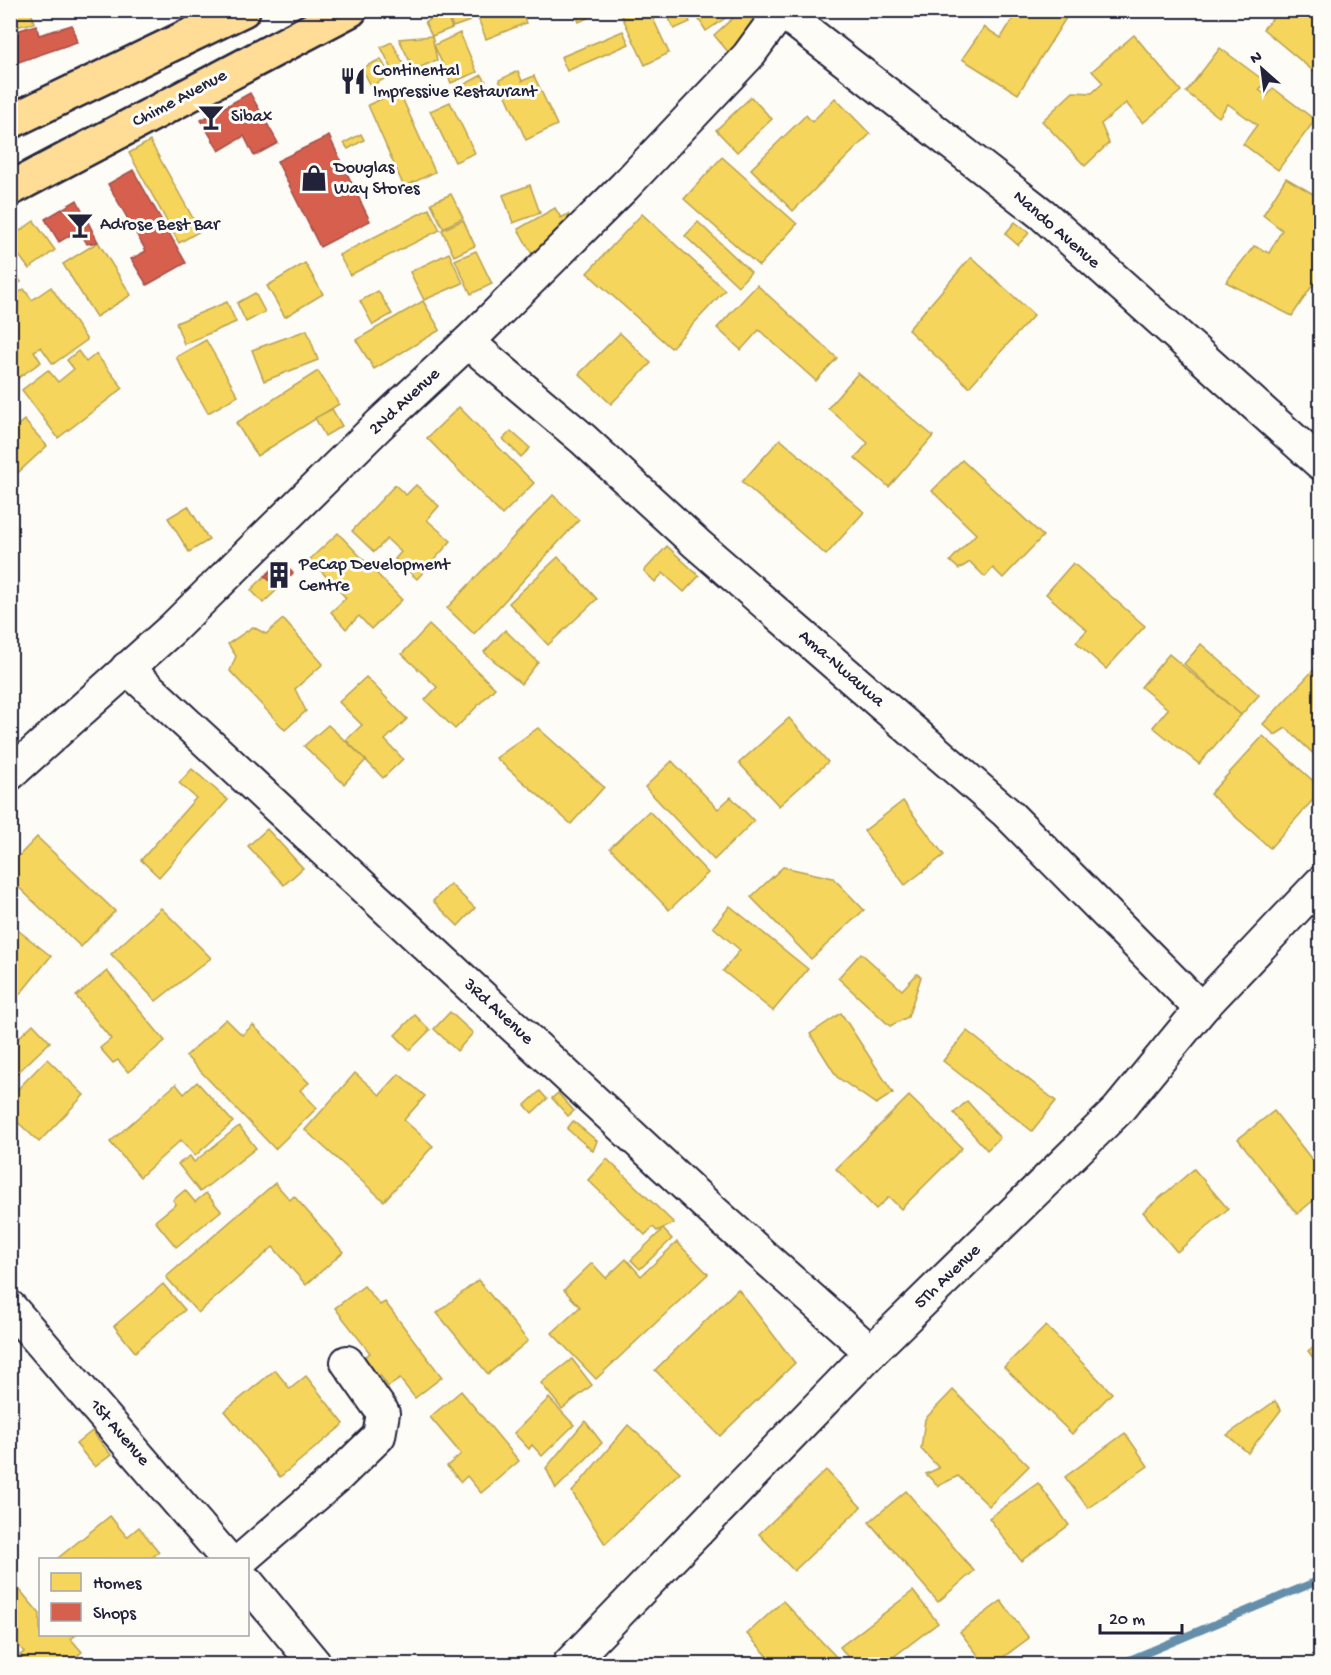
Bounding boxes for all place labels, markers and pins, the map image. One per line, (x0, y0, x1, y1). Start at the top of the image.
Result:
place label: Continental Impressive Restaurant (373, 61, 538, 103)
restaurant icon: Continental Impressive Restaurant (338, 66, 368, 96)
bar icon: Sibax (196, 102, 226, 132)
place label: Sibax (231, 107, 273, 128)
place label: Douglas Way Stores (333, 158, 421, 200)
shop icon: Douglas Way Stores (299, 163, 329, 193)
bar icon: Adrose Best Bar (65, 210, 95, 240)
place label: Adrose Best Bar (100, 215, 221, 236)
place label: PeCap Development Centre (298, 555, 451, 597)
building icon: PeCap Development Centre (264, 560, 294, 590)

